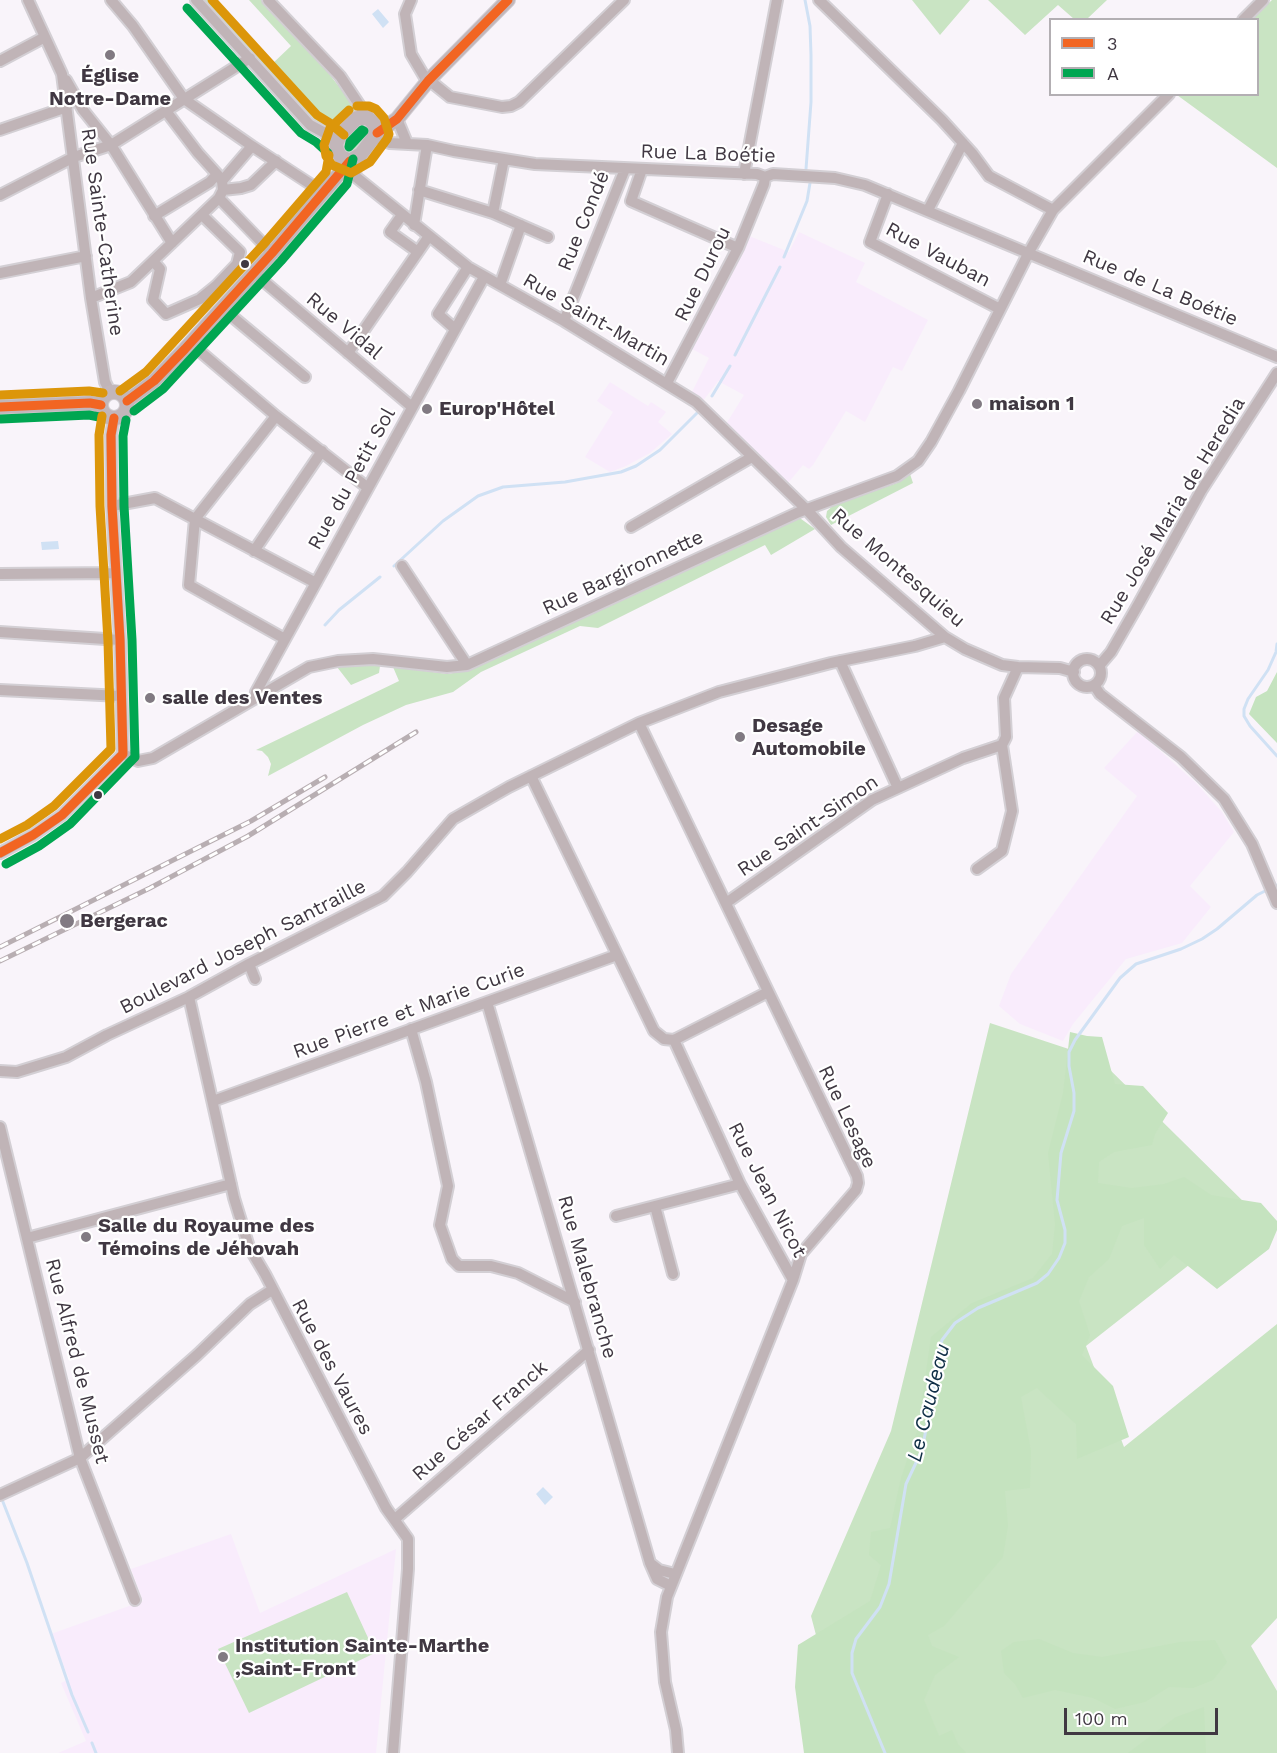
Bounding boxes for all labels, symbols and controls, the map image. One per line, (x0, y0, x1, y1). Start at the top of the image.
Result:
legend (1049, 18, 1259, 96)
text: 3 (1107, 33, 1118, 54)
marker: Église Notre-Dame (103, 48, 117, 62)
text: A (1107, 63, 1119, 84)
place label: Église Notre-Dame (49, 64, 171, 111)
street label: Rue Sainte-Catherine (76, 126, 128, 338)
street label: Rue La Boétie (640, 140, 776, 168)
street label: Rue Condé (553, 167, 615, 275)
street label: Rue Vauban (881, 217, 995, 293)
street label: Rue Durou (670, 223, 736, 325)
street label: Rue de La Boétie (1079, 244, 1241, 332)
unlabelled marker (239, 258, 251, 270)
street label: Rue Saint-Martin (518, 268, 674, 372)
street label: Rue Vidal (301, 287, 387, 365)
place label: maison 1 (989, 392, 1075, 416)
street label: Rue José Maria de Heredia (1095, 393, 1251, 629)
place label: Europ'Hôtel (439, 397, 555, 421)
marker: maison 1 (970, 397, 984, 411)
marker: Europ'Hôtel (420, 402, 434, 416)
street label: Rue du Petit Sol (303, 404, 401, 554)
street label: Rue Montesquieu (826, 503, 970, 633)
street label: Rue Bargironnette (539, 525, 707, 621)
place label: salle des Ventes (162, 686, 323, 710)
marker: salle des Ventes (143, 691, 157, 705)
place label: Desage Automobile (752, 714, 866, 761)
marker: Desage Automobile (733, 730, 747, 744)
street label: Rue Saint-Simon (733, 770, 883, 882)
unlabelled marker (92, 789, 104, 801)
street label: Boulevard Joseph Santraille (116, 874, 370, 1020)
place label: Bergerac (80, 909, 168, 933)
marker: Bergerac (58, 912, 76, 930)
street label: Rue Pierre et Marie Curie (290, 958, 528, 1064)
street label: Rue Lesage (813, 1062, 881, 1172)
street label: Rue Jean Nicot (723, 1118, 811, 1262)
street label: Rue Malebranche (552, 1192, 622, 1362)
place label: Salle du Royaume des Témoins de Jéhovah (98, 1214, 314, 1261)
marker: Salle du Royaume des Témoins de Jéhovah (79, 1230, 93, 1244)
street label: Rue Alfred de Musset (40, 1256, 114, 1466)
street label: Rue des Vaures (286, 1295, 378, 1439)
water label: Le Caudeau (902, 1341, 956, 1465)
street label: Rue César Franck (407, 1356, 553, 1486)
place label: Institution Sainte-Marthe ,Saint-Front (235, 1634, 489, 1681)
marker: Institution Sainte-Marthe ,Saint-Front (216, 1650, 230, 1664)
scale bar (1067, 1696, 1222, 1734)
text: 100 m (1075, 1708, 1128, 1729)

